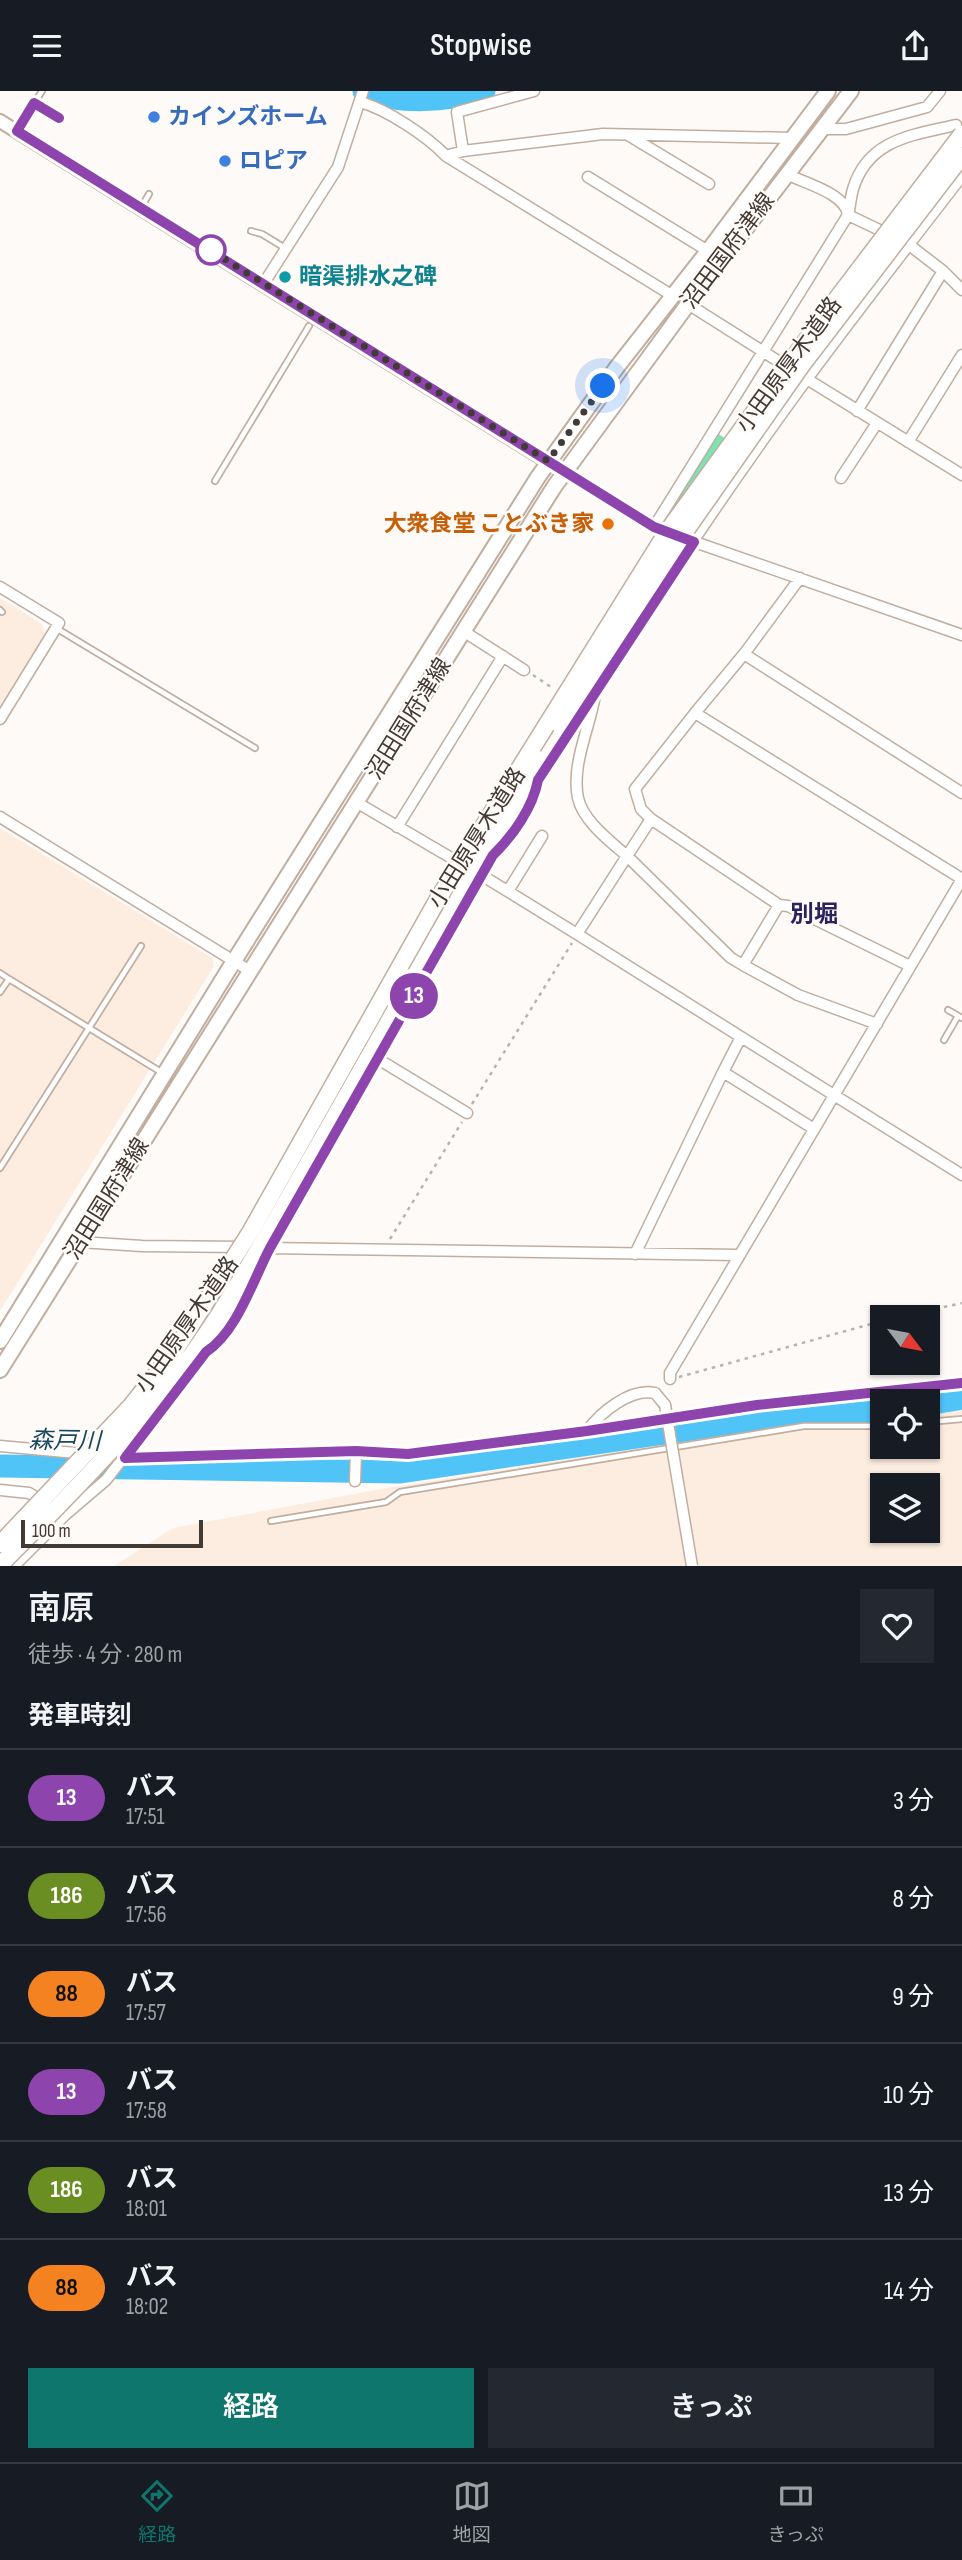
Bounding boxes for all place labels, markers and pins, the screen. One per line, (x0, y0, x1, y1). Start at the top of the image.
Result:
place label: カインズホーム (168, 103, 328, 131)
marker: カインズホーム (146, 109, 162, 125)
place label: ロピア (239, 147, 308, 175)
marker: ロピア (217, 153, 233, 169)
unlabelled marker (196, 235, 226, 265)
place label: 暗渠排水之碑 (299, 263, 437, 291)
marker: 暗渠排水之碑 (277, 269, 293, 285)
place label: 大衆食堂 ことぶき家 (383, 510, 594, 538)
marker: 大衆食堂 ことぶき家 (600, 516, 616, 532)

